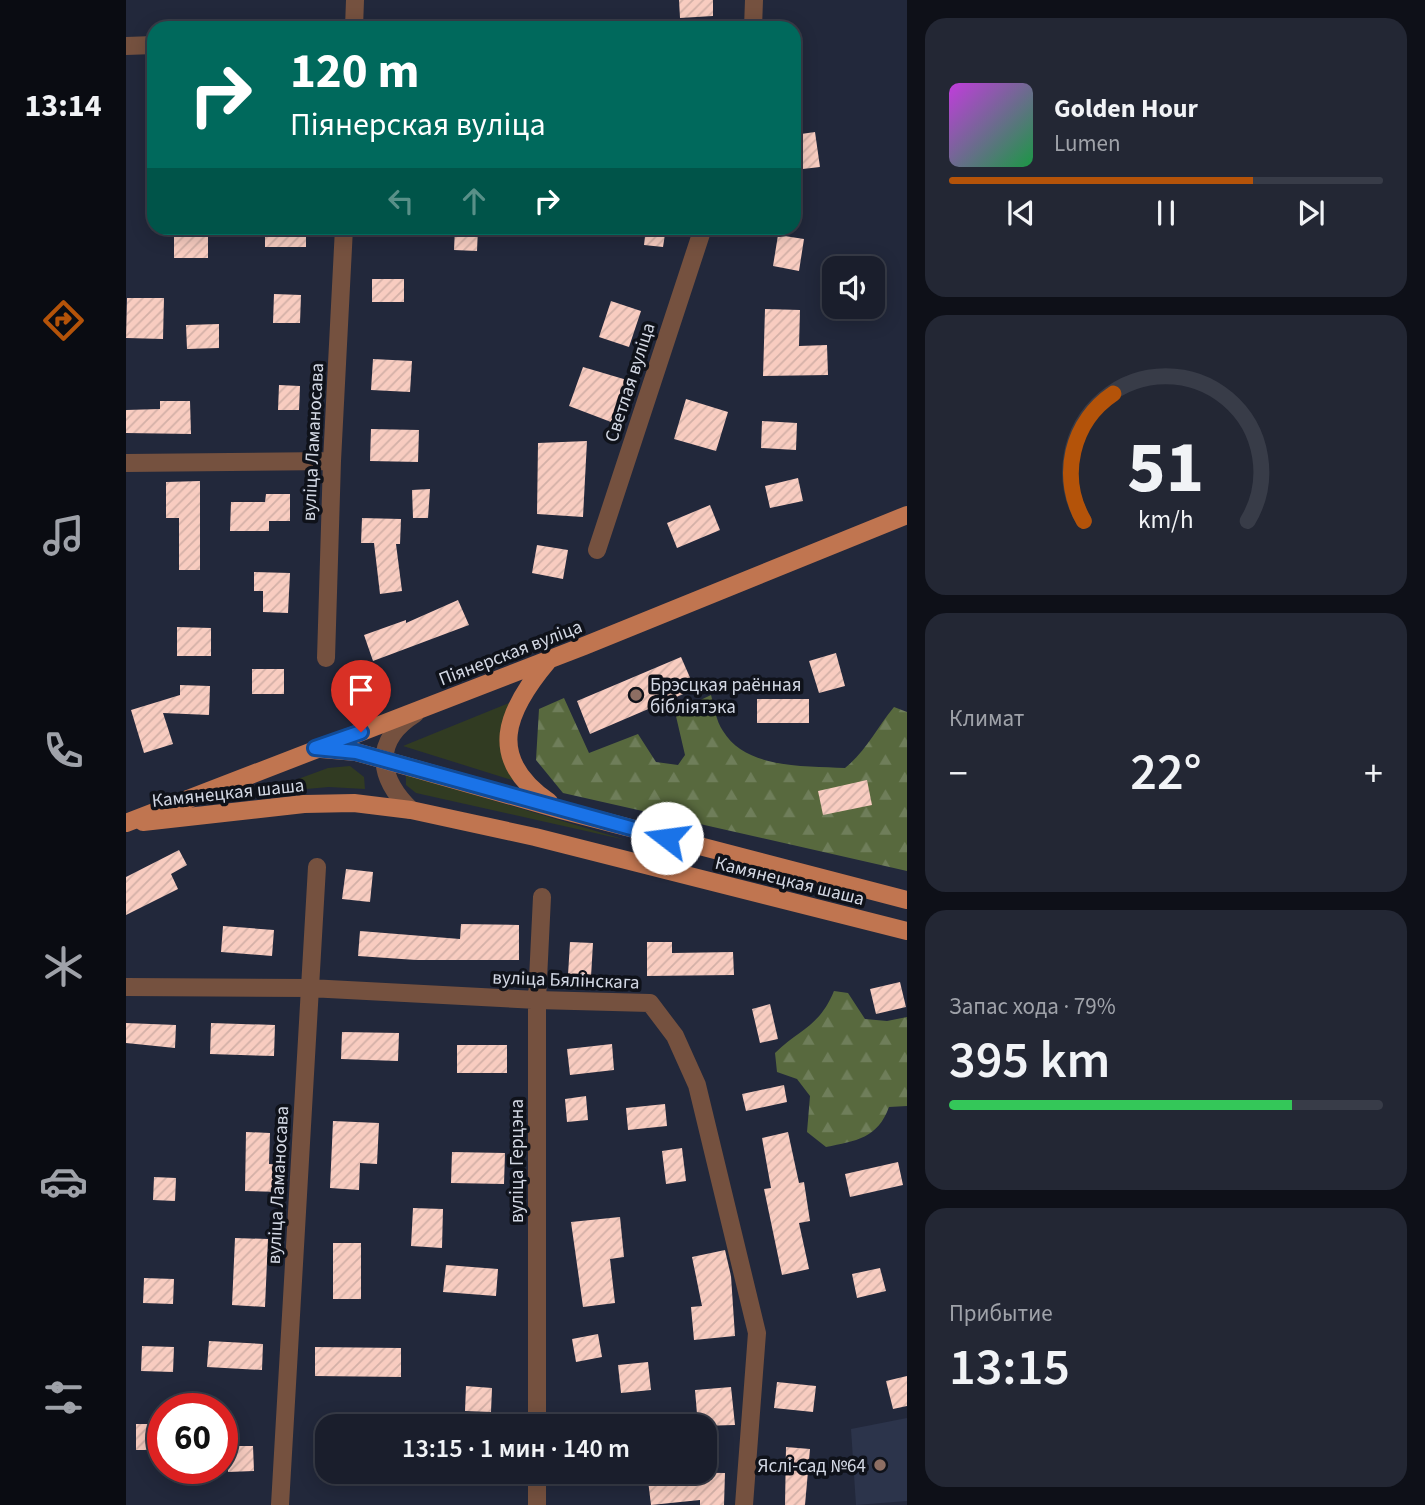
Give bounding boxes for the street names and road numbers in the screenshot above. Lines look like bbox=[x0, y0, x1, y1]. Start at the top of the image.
street label: Светлая вуліца bbox=[598, 319, 662, 446]
street label: вуліца Ламаносава bbox=[296, 362, 331, 522]
street label: Піянерская вуліца bbox=[435, 614, 586, 693]
street label: Камянецкая шаша bbox=[151, 772, 306, 815]
street label: Камянецкая шаша bbox=[712, 850, 867, 913]
street label: вуліца Бялінскага bbox=[492, 964, 640, 997]
street label: вуліца Герцэна bbox=[504, 1099, 531, 1223]
street label: вуліца Ламаносава bbox=[261, 1105, 296, 1265]

